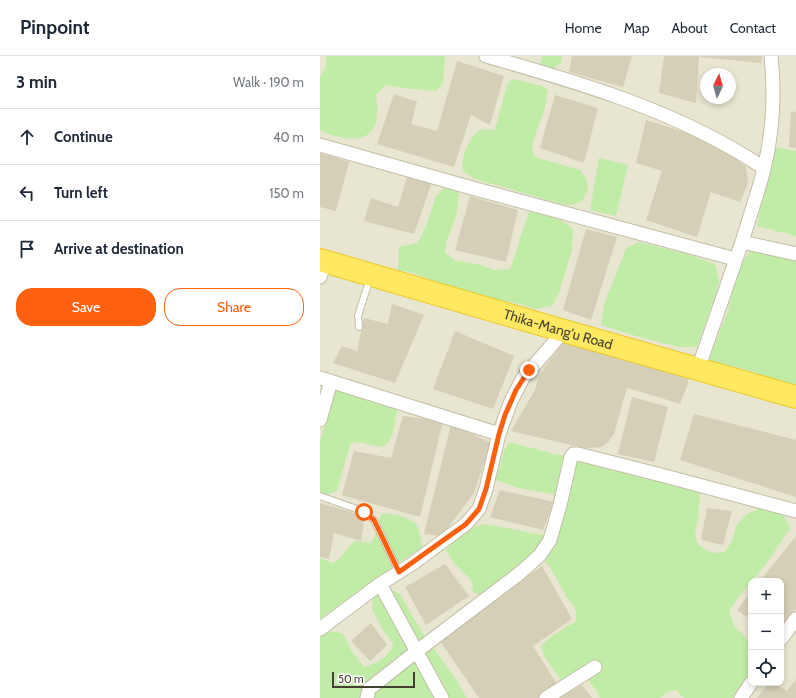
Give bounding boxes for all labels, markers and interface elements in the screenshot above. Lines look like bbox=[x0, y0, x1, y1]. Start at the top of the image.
text: Pinpoint bbox=[20, 16, 89, 39]
text: Home bbox=[565, 19, 602, 37]
text: Map bbox=[624, 19, 649, 37]
text: About bbox=[671, 19, 708, 37]
text: Contact bbox=[730, 19, 776, 37]
north arrow bbox=[700, 68, 736, 104]
text: 3 min bbox=[16, 72, 57, 92]
text: Walk · 190 m bbox=[233, 74, 304, 90]
icon: ahead bbox=[16, 126, 38, 148]
text: Continue bbox=[54, 128, 113, 146]
text: 40 m bbox=[273, 129, 304, 145]
icon: left bbox=[16, 182, 38, 204]
text: Turn left bbox=[54, 184, 108, 202]
text: 150 m bbox=[269, 185, 304, 201]
icon: arrive bbox=[16, 238, 38, 260]
text: Arrive at destination bbox=[54, 240, 184, 258]
button: Save bbox=[16, 288, 156, 326]
button: Share bbox=[164, 288, 304, 326]
street label: Thika-Mang'u Road bbox=[501, 305, 615, 353]
route end bbox=[520, 361, 538, 379]
route start bbox=[355, 503, 373, 521]
map controls bbox=[748, 578, 784, 686]
button: + bbox=[748, 578, 784, 614]
button: − bbox=[748, 614, 784, 650]
button: locate bbox=[748, 650, 784, 686]
scale bar bbox=[332, 670, 415, 689]
text: 50 m bbox=[338, 672, 364, 686]

